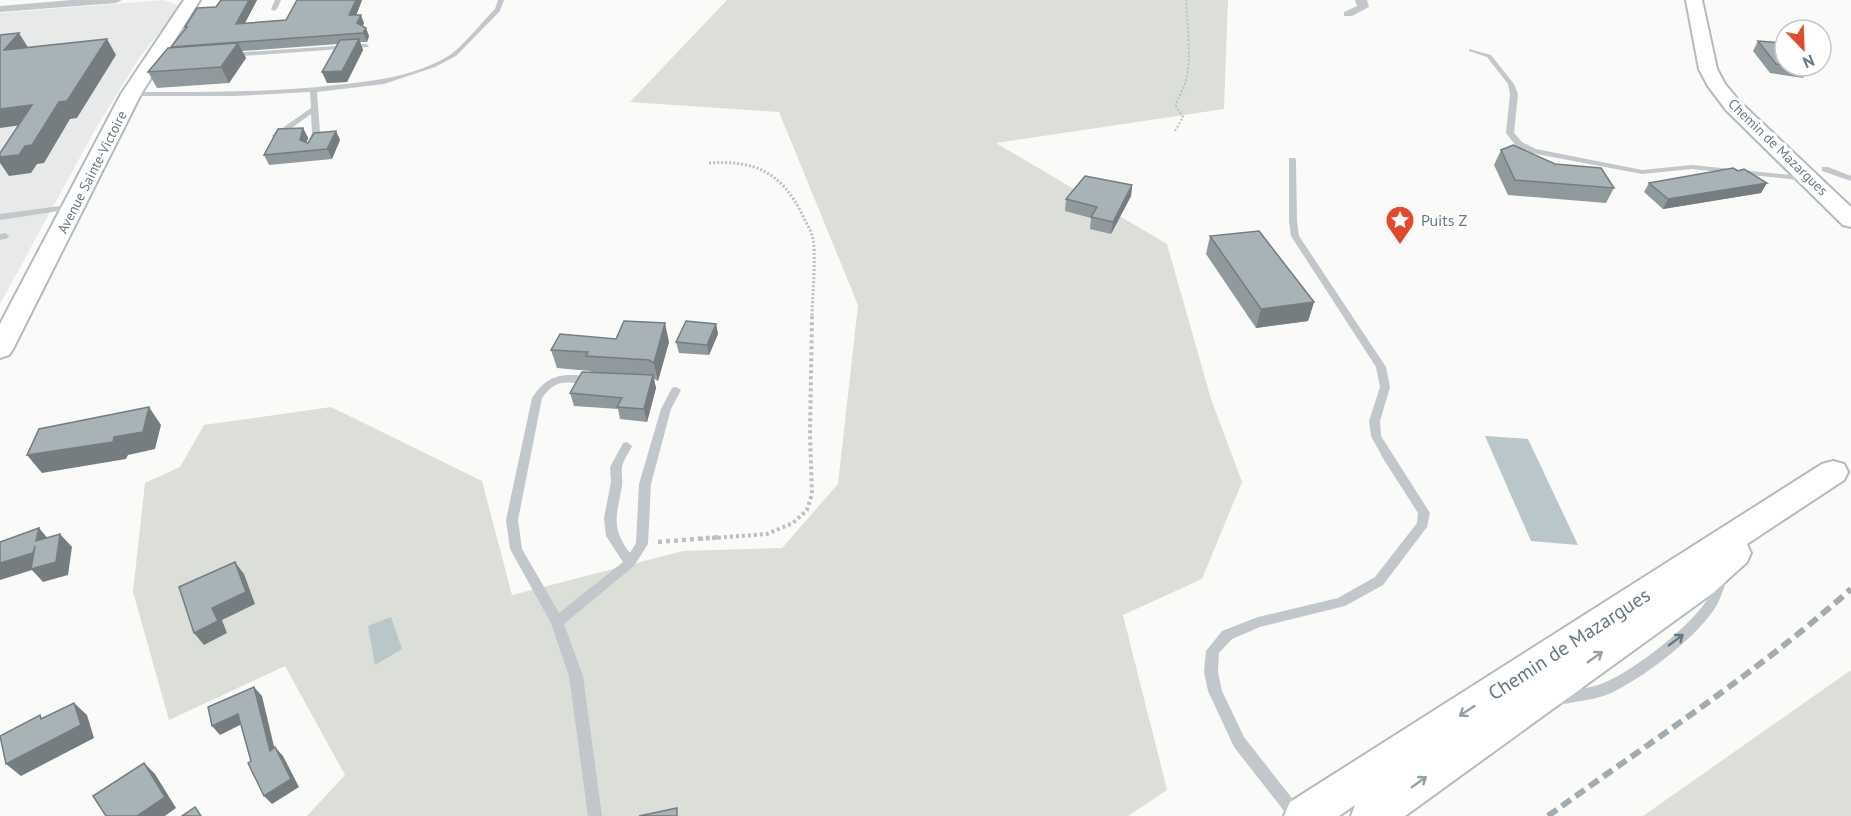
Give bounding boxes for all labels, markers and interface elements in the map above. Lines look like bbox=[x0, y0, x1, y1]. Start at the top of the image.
north arrow bbox=[1773, 18, 1833, 78]
text: N bbox=[1800, 51, 1818, 73]
street label: Chemin de Mazargues bbox=[1724, 95, 1832, 199]
street label: Avenue Sainte-Victoire bbox=[53, 108, 131, 236]
place icon: Puits Z bbox=[1384, 204, 1416, 246]
place label: Puits Z bbox=[1421, 210, 1467, 230]
street label: Chemin de Mazargues bbox=[1483, 582, 1655, 706]
one-way arrow bbox=[1668, 633, 1684, 646]
one-way arrow bbox=[1587, 651, 1603, 663]
one-way arrow bbox=[1459, 704, 1476, 717]
one-way arrow bbox=[1410, 776, 1426, 788]

